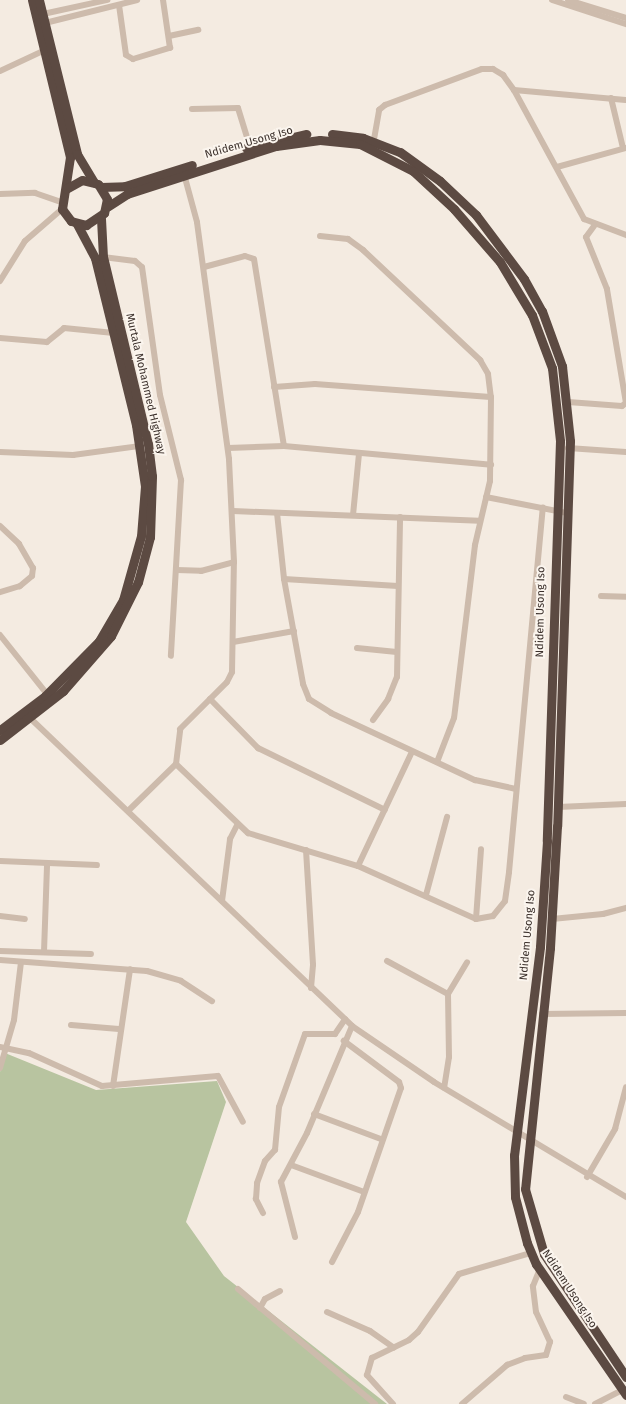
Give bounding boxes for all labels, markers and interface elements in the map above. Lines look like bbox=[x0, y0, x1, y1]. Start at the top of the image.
street label: Ndidem Usong Iso bbox=[204, 124, 294, 162]
street label: Murtala Mohammed Highway bbox=[122, 312, 168, 456]
street label: Ndidem Usong Iso bbox=[534, 567, 548, 657]
street label: Ndidem Usong Iso bbox=[517, 889, 539, 981]
street label: Ndidem Usong Iso bbox=[539, 1247, 599, 1331]

